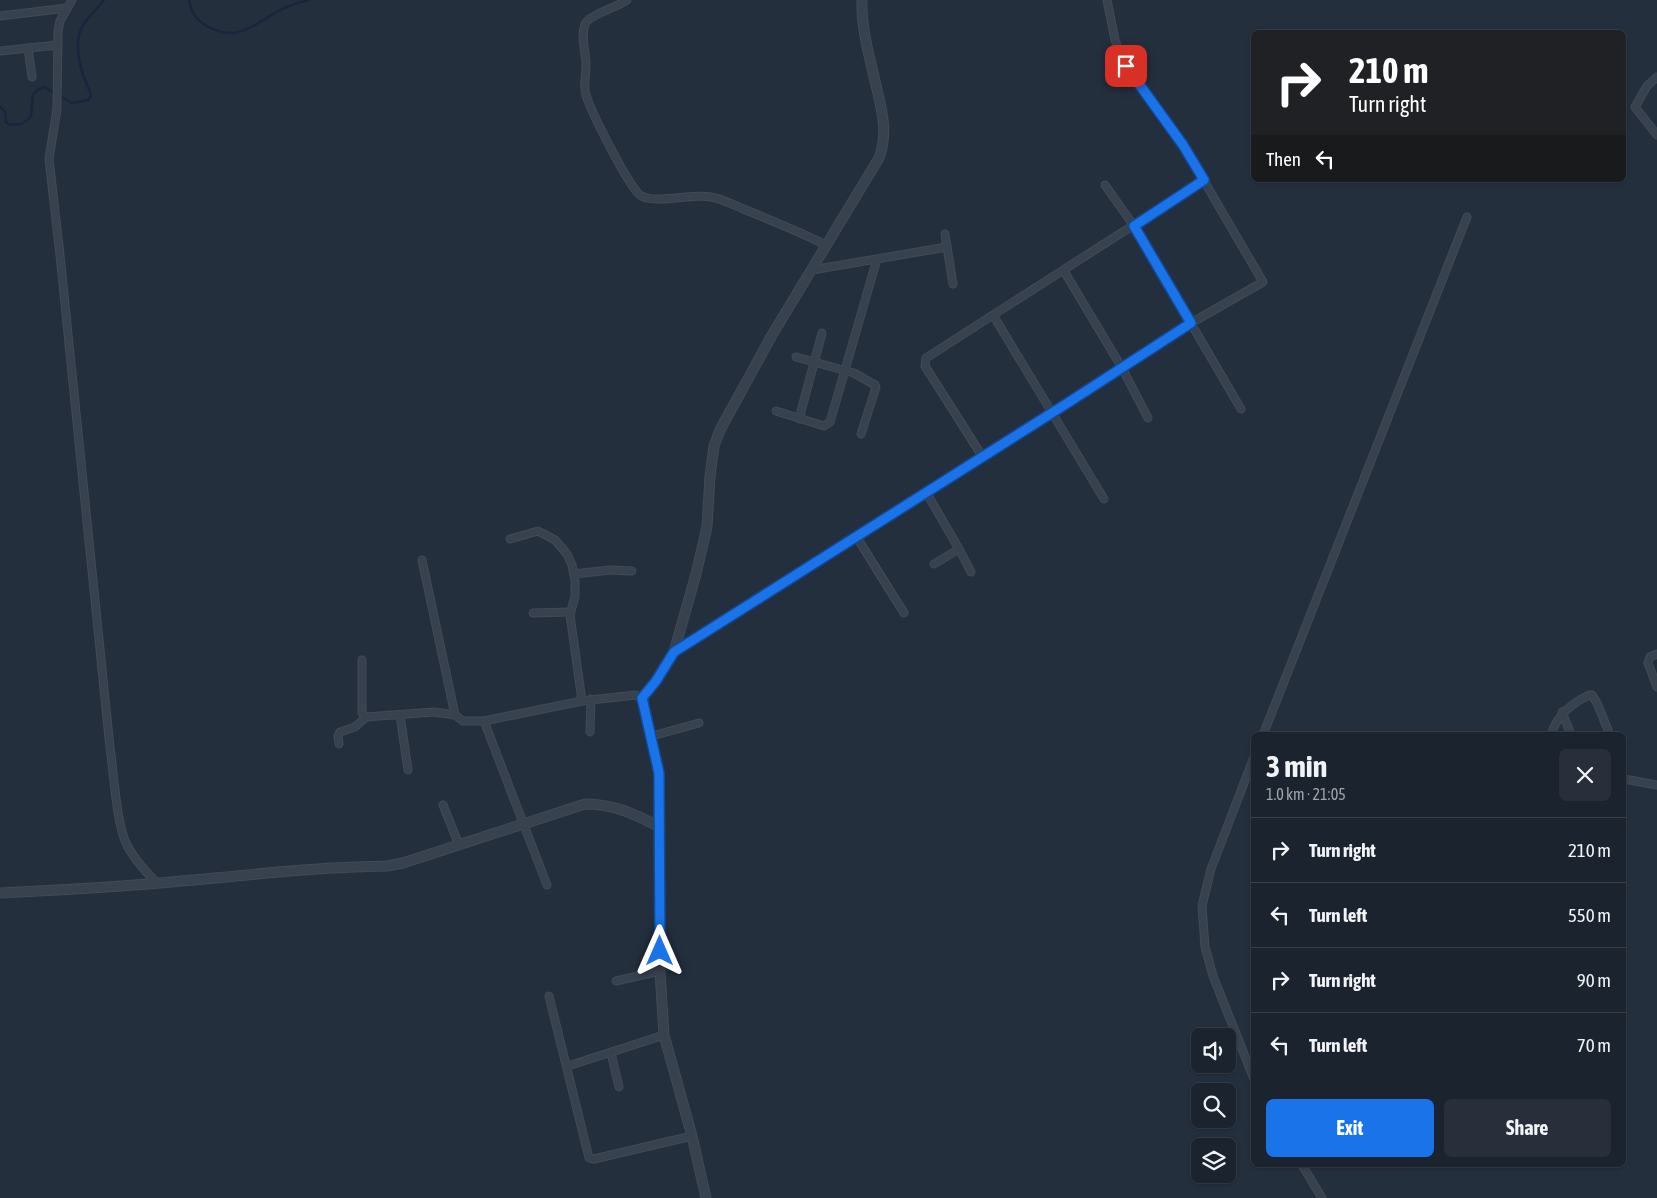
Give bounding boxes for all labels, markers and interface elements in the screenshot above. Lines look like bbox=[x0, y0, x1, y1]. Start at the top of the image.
pin bbox=[1105, 45, 1147, 87]
icon: right bbox=[1266, 50, 1331, 115]
text: 210 m bbox=[1349, 50, 1428, 90]
icon: arrive bbox=[1112, 52, 1140, 80]
text: Turn right bbox=[1349, 91, 1426, 117]
icon: left bbox=[1311, 145, 1339, 173]
text: Then bbox=[1266, 148, 1301, 170]
text: 3 min bbox=[1266, 749, 1327, 783]
button: close bbox=[1559, 749, 1611, 801]
text: 1.0 km · 21:05 bbox=[1266, 785, 1346, 803]
icon: right bbox=[1266, 836, 1294, 864]
text: Turn right bbox=[1309, 839, 1376, 861]
text: 210 m bbox=[1568, 839, 1611, 861]
icon: left bbox=[1266, 901, 1294, 929]
text: Turn left bbox=[1309, 904, 1367, 926]
text: 550 m bbox=[1568, 904, 1611, 926]
position arrow bbox=[633, 924, 685, 976]
icon: right bbox=[1266, 966, 1294, 994]
text: Turn right bbox=[1309, 969, 1376, 991]
text: 90 m bbox=[1577, 969, 1611, 991]
map controls bbox=[1191, 1028, 1236, 1183]
button: sound bbox=[1191, 1028, 1236, 1073]
icon: left bbox=[1266, 1031, 1294, 1059]
text: Turn left bbox=[1309, 1034, 1367, 1056]
text: 70 m bbox=[1577, 1034, 1611, 1056]
button: search bbox=[1191, 1083, 1236, 1128]
button: Exit bbox=[1266, 1099, 1434, 1157]
button: Share bbox=[1444, 1099, 1611, 1157]
button: layers bbox=[1191, 1138, 1236, 1183]

